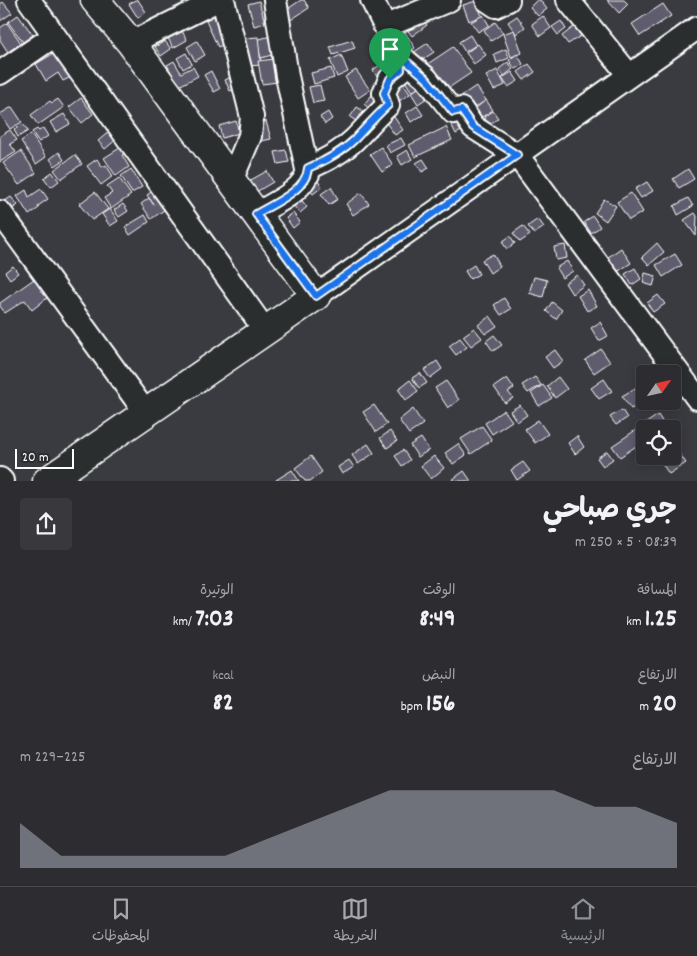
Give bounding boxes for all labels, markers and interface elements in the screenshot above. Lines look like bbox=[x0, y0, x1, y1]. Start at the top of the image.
pin bbox=[369, 28, 411, 79]
icon: arrive bbox=[376, 35, 404, 63]
north arrow bbox=[636, 365, 681, 410]
map controls bbox=[636, 365, 681, 465]
button: locate bbox=[636, 420, 681, 465]
scale bar bbox=[15, 446, 74, 469]
text: 20 m bbox=[22, 448, 49, 468]
text: جري صباحي bbox=[543, 492, 677, 532]
button: share bbox=[20, 498, 72, 550]
text: 08:39 · 5 × 250 m bbox=[575, 531, 677, 554]
text: الوتيرة bbox=[200, 581, 234, 601]
text: الوقت bbox=[423, 581, 455, 601]
text: المسافة bbox=[637, 581, 677, 601]
text: 7:03 bbox=[195, 602, 234, 638]
text: 8:49 bbox=[419, 602, 455, 638]
text: 1.25 bbox=[645, 602, 677, 638]
text: /km bbox=[173, 612, 195, 632]
text: km bbox=[626, 612, 645, 632]
text: kcal bbox=[212, 666, 234, 686]
text: النبض bbox=[422, 666, 455, 686]
text: الارتفاع bbox=[638, 666, 677, 686]
text: 82 bbox=[213, 686, 234, 722]
text: 156 bbox=[426, 687, 455, 723]
text: 20 bbox=[652, 687, 677, 723]
text: bpm bbox=[401, 697, 426, 717]
text: m bbox=[640, 697, 652, 717]
text: 225–229 m bbox=[20, 746, 85, 769]
text: الارتفاع bbox=[632, 749, 677, 772]
tab: المحفوظات bbox=[92, 895, 150, 948]
tab: الخريطة bbox=[334, 895, 377, 948]
tab: الرئيسية bbox=[561, 895, 605, 948]

